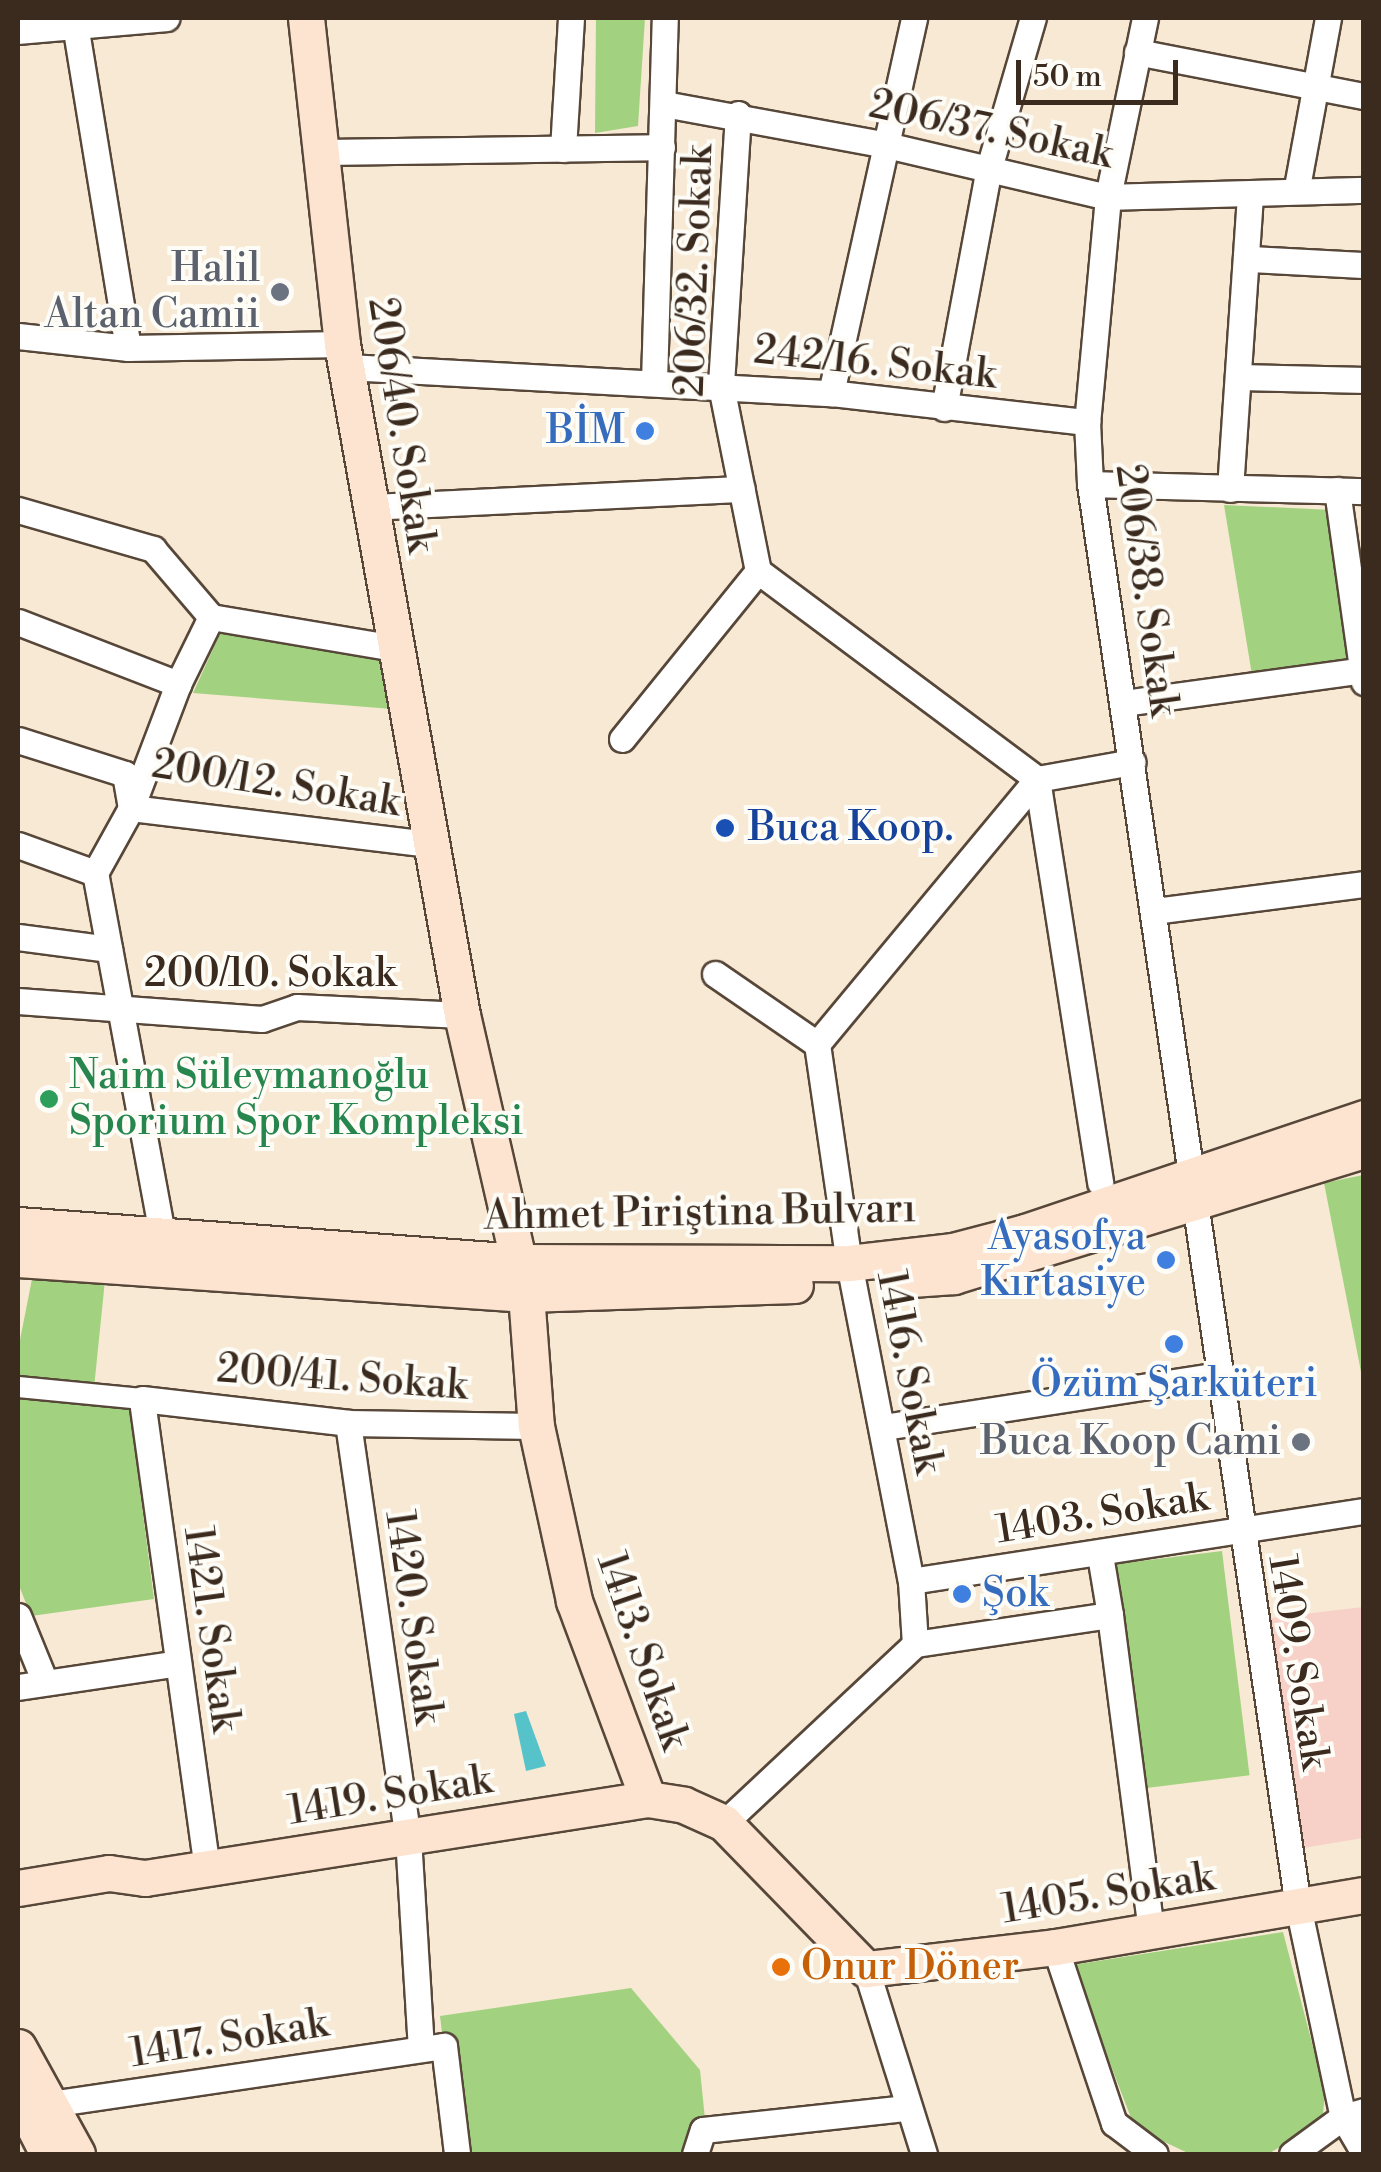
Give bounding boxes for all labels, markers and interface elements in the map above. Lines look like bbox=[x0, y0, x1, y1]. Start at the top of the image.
scale bar bbox=[1021, 40, 1184, 102]
text: 50 m bbox=[1033, 58, 1102, 96]
street label: 206/37. Sokak bbox=[865, 81, 1117, 179]
street label: 206/32. Sokak bbox=[667, 144, 723, 398]
place label: Halil Altan Camii bbox=[44, 245, 260, 339]
marker: Halil Altan Camii bbox=[269, 281, 291, 303]
street label: 206/40. Sokak bbox=[357, 294, 445, 556]
street label: 242/16. Sokak bbox=[751, 326, 999, 400]
place label: BİM bbox=[546, 407, 625, 455]
marker: BİM bbox=[634, 420, 656, 442]
street label: 206/38. Sokak bbox=[1105, 461, 1187, 719]
street label: 200/12. Sokak bbox=[149, 741, 403, 827]
place label: Buca Koop. bbox=[748, 804, 954, 852]
marker: Buca Koop. bbox=[712, 815, 738, 841]
street label: 200/10. Sokak bbox=[144, 950, 396, 998]
place label: Naim Süleymanoğlu Sporium Spor Kompleksi bbox=[69, 1052, 524, 1146]
marker: Naim Süleymanoğlu Sporium Spor Kompleksi bbox=[38, 1088, 60, 1110]
street label: Ahmet Piriştina Bulvarı bbox=[484, 1185, 916, 1241]
place label: Ayasofya Kırtasiye bbox=[980, 1213, 1146, 1307]
marker: Ayasofya Kırtasiye bbox=[1155, 1249, 1177, 1271]
street label: 1416. Sokak bbox=[866, 1267, 952, 1477]
marker: Özüm Şarküteri bbox=[1163, 1333, 1185, 1355]
street label: 200/41. Sokak bbox=[215, 1345, 469, 1411]
place label: Özüm Şarküteri bbox=[1031, 1360, 1317, 1408]
place label: Buca Koop Cami bbox=[980, 1418, 1281, 1466]
marker: Buca Koop Cami bbox=[1290, 1431, 1312, 1453]
street label: 1403. Sokak bbox=[993, 1474, 1211, 1554]
street label: 1420. Sokak bbox=[374, 1507, 452, 1727]
street label: 1421. Sokak bbox=[173, 1523, 249, 1735]
street label: 1413. Sokak bbox=[586, 1546, 698, 1756]
street label: 1409. Sokak bbox=[1257, 1551, 1339, 1773]
place label: Şok bbox=[982, 1570, 1048, 1618]
marker: Şok bbox=[951, 1583, 973, 1605]
street label: 1419. Sokak bbox=[285, 1756, 495, 1836]
street label: 1405. Sokak bbox=[999, 1854, 1217, 1934]
place label: Onur Döner bbox=[801, 1943, 1019, 1991]
marker: Onur Döner bbox=[770, 1956, 792, 1978]
street label: 1417. Sokak bbox=[127, 2000, 331, 2078]

